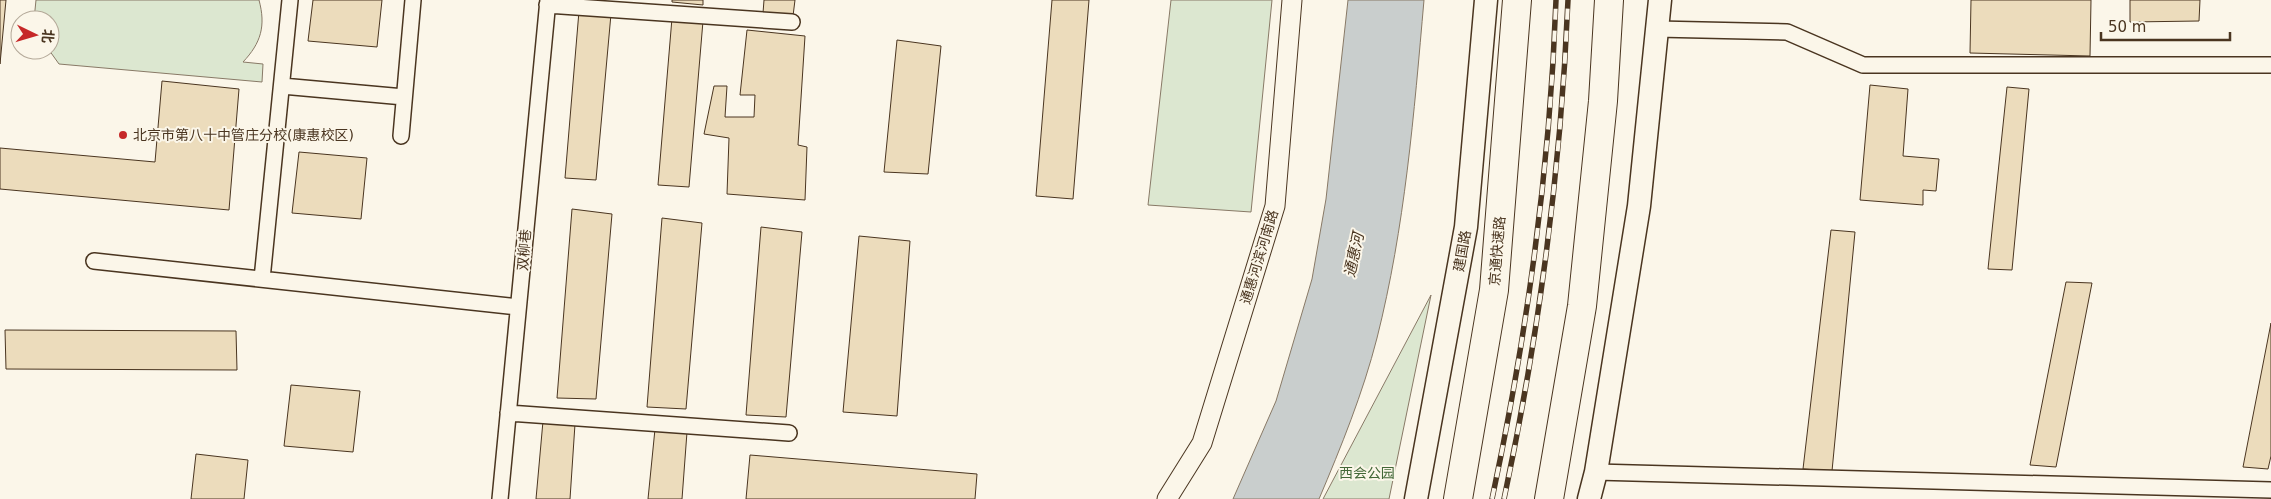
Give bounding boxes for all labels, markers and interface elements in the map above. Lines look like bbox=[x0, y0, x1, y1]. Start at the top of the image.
north arrow bbox=[10, 10, 60, 60]
scale bar bbox=[2101, 10, 2230, 42]
text: 50 m bbox=[2108, 18, 2146, 36]
text: 北 bbox=[39, 28, 57, 44]
place label: 北京市第八十中管庄分校(康惠校区) bbox=[133, 127, 354, 143]
marker: 北京市第八十中管庄分校(康惠校区) bbox=[117, 129, 129, 141]
street label: 通惠河滨河南路 bbox=[1237, 208, 1281, 306]
street label: 京通快速路 bbox=[1486, 215, 1508, 287]
street label: 双柳巷 bbox=[514, 228, 534, 272]
water label: 通惠河 bbox=[1341, 228, 1368, 279]
street label: 建国路 bbox=[1450, 229, 1474, 273]
park label: 西会公园 bbox=[1339, 465, 1395, 481]

